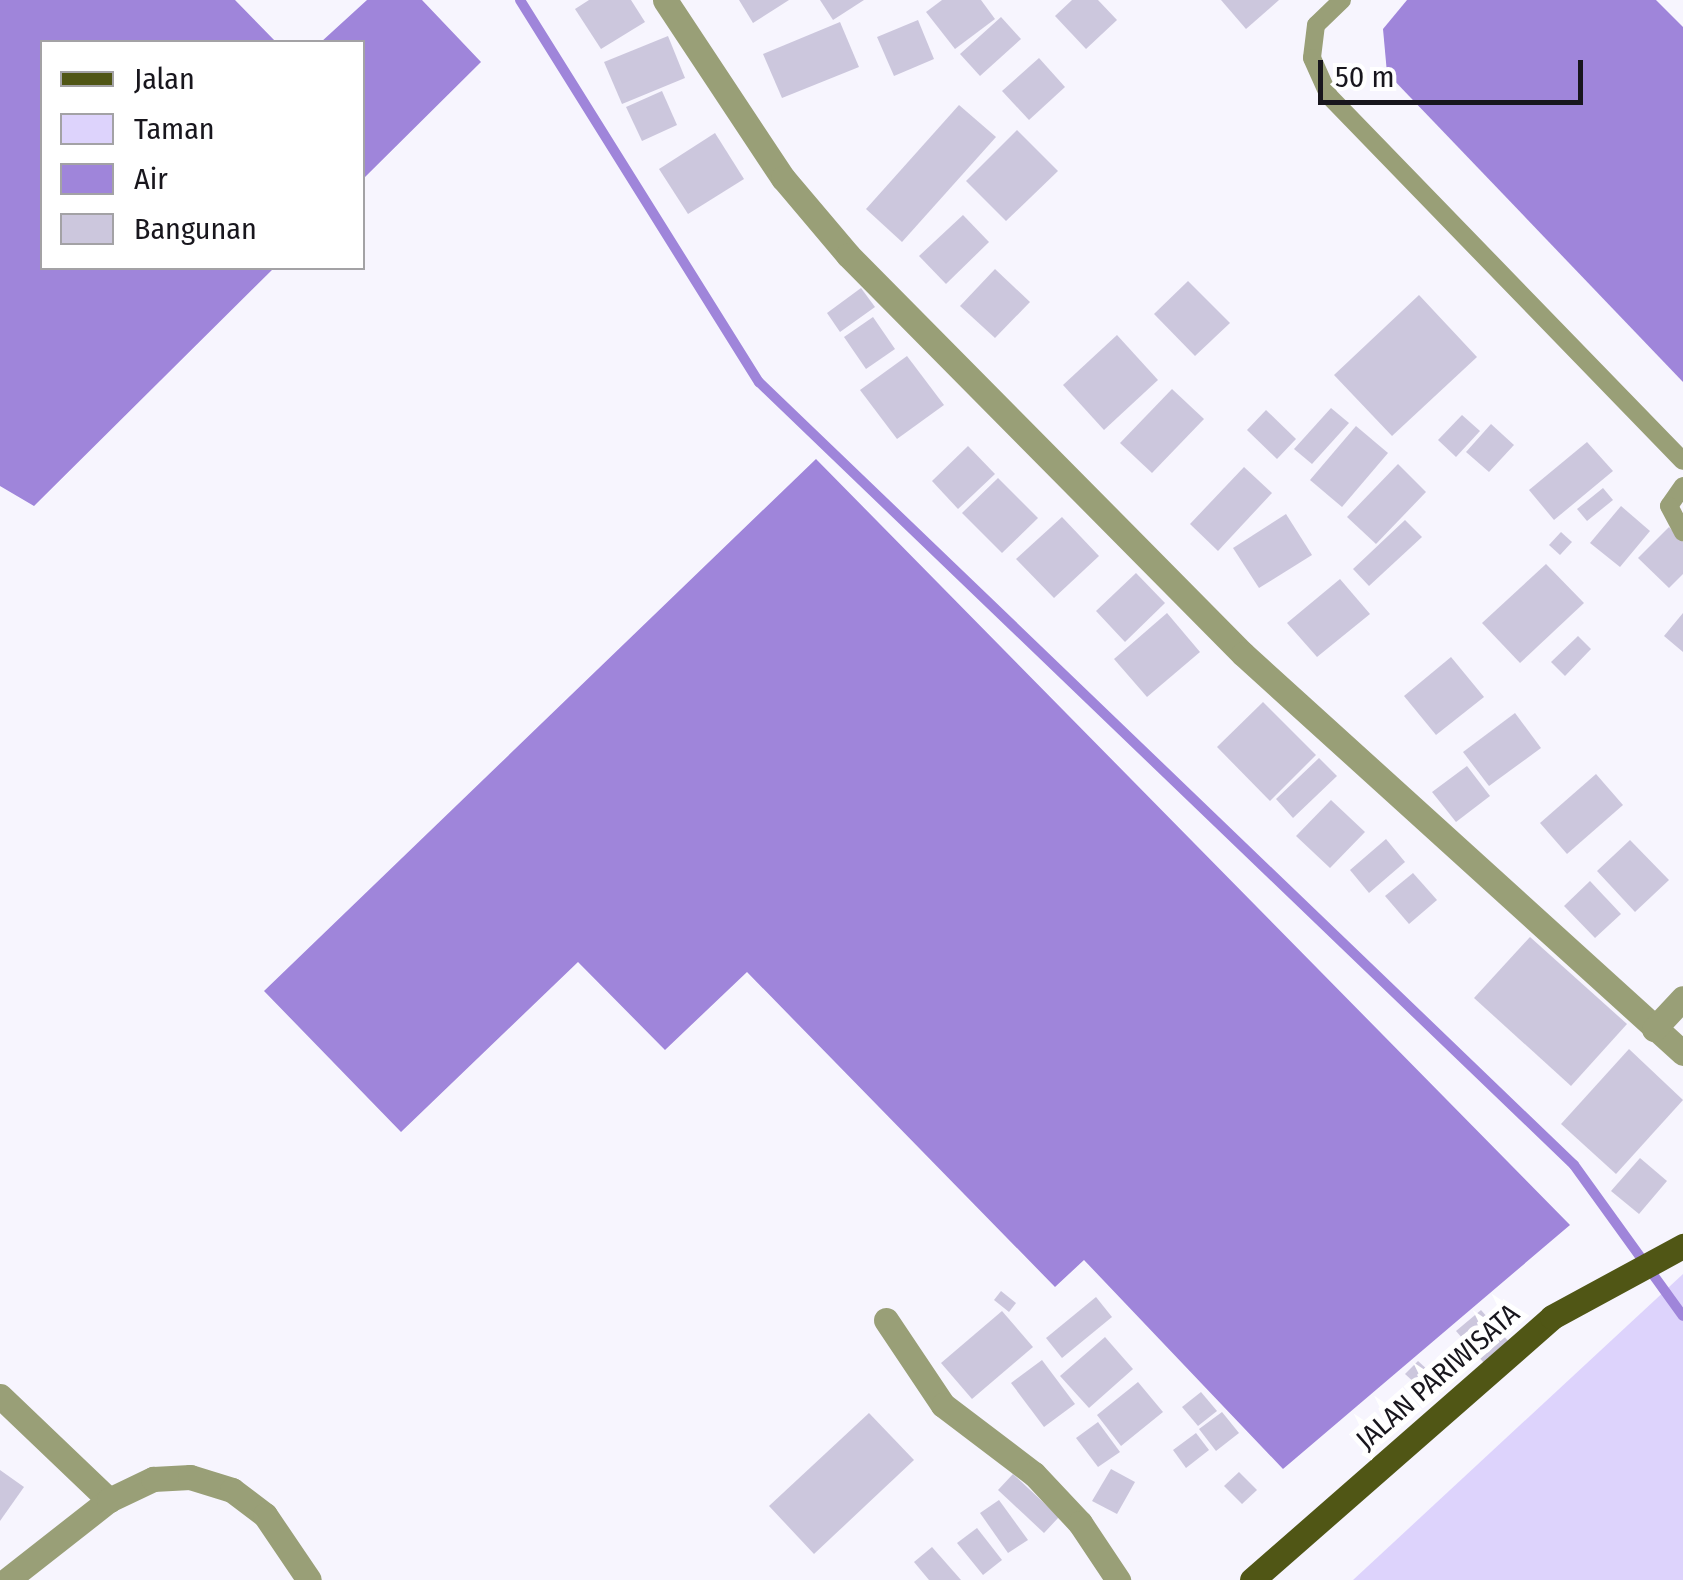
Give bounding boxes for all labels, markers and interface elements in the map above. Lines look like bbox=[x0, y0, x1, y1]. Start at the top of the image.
legend bbox=[40, 40, 365, 270]
scale bar bbox=[1323, 40, 1588, 102]
text: 50 m bbox=[1335, 59, 1395, 95]
text: Jalan bbox=[134, 61, 195, 97]
text: Taman bbox=[134, 111, 215, 147]
text: Air bbox=[134, 161, 168, 197]
text: Bangunan bbox=[134, 211, 257, 247]
street label: JALAN PARIWISATA bbox=[1350, 1297, 1526, 1457]

